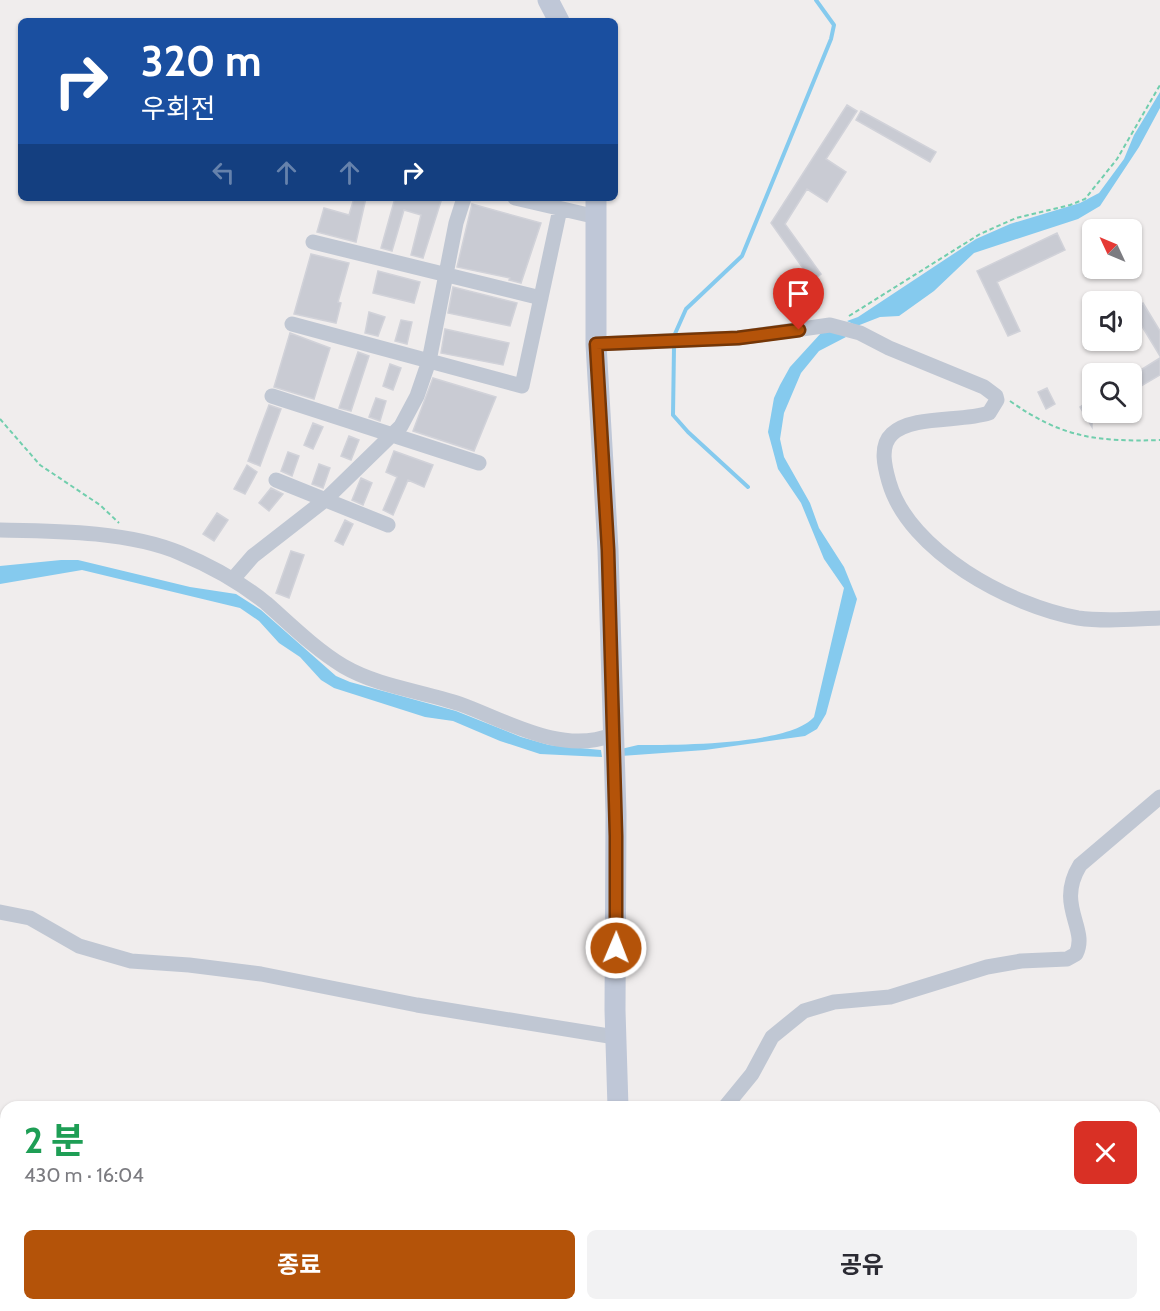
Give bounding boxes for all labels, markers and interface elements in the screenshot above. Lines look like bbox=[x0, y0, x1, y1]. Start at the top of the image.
text: 320 m bbox=[141, 35, 261, 87]
icon: right bbox=[42, 42, 120, 120]
text: 우회전 bbox=[141, 92, 216, 125]
icon: left bbox=[207, 156, 240, 189]
icon: ahead bbox=[270, 156, 303, 189]
icon: ahead bbox=[333, 156, 366, 189]
icon: right bbox=[396, 156, 429, 189]
north arrow bbox=[1082, 219, 1142, 279]
map controls bbox=[1082, 219, 1142, 423]
pin bbox=[773, 268, 824, 330]
icon: arrive bbox=[782, 277, 815, 310]
button: sound bbox=[1082, 291, 1142, 351]
button: search bbox=[1082, 363, 1142, 423]
position arrow bbox=[584, 916, 648, 980]
text: 2 분 bbox=[24, 1118, 84, 1162]
button: close bbox=[1074, 1121, 1137, 1184]
text: 430 m · 16:04 bbox=[24, 1163, 144, 1187]
button: 종료 bbox=[24, 1230, 575, 1299]
button: 공유 bbox=[587, 1230, 1137, 1299]

